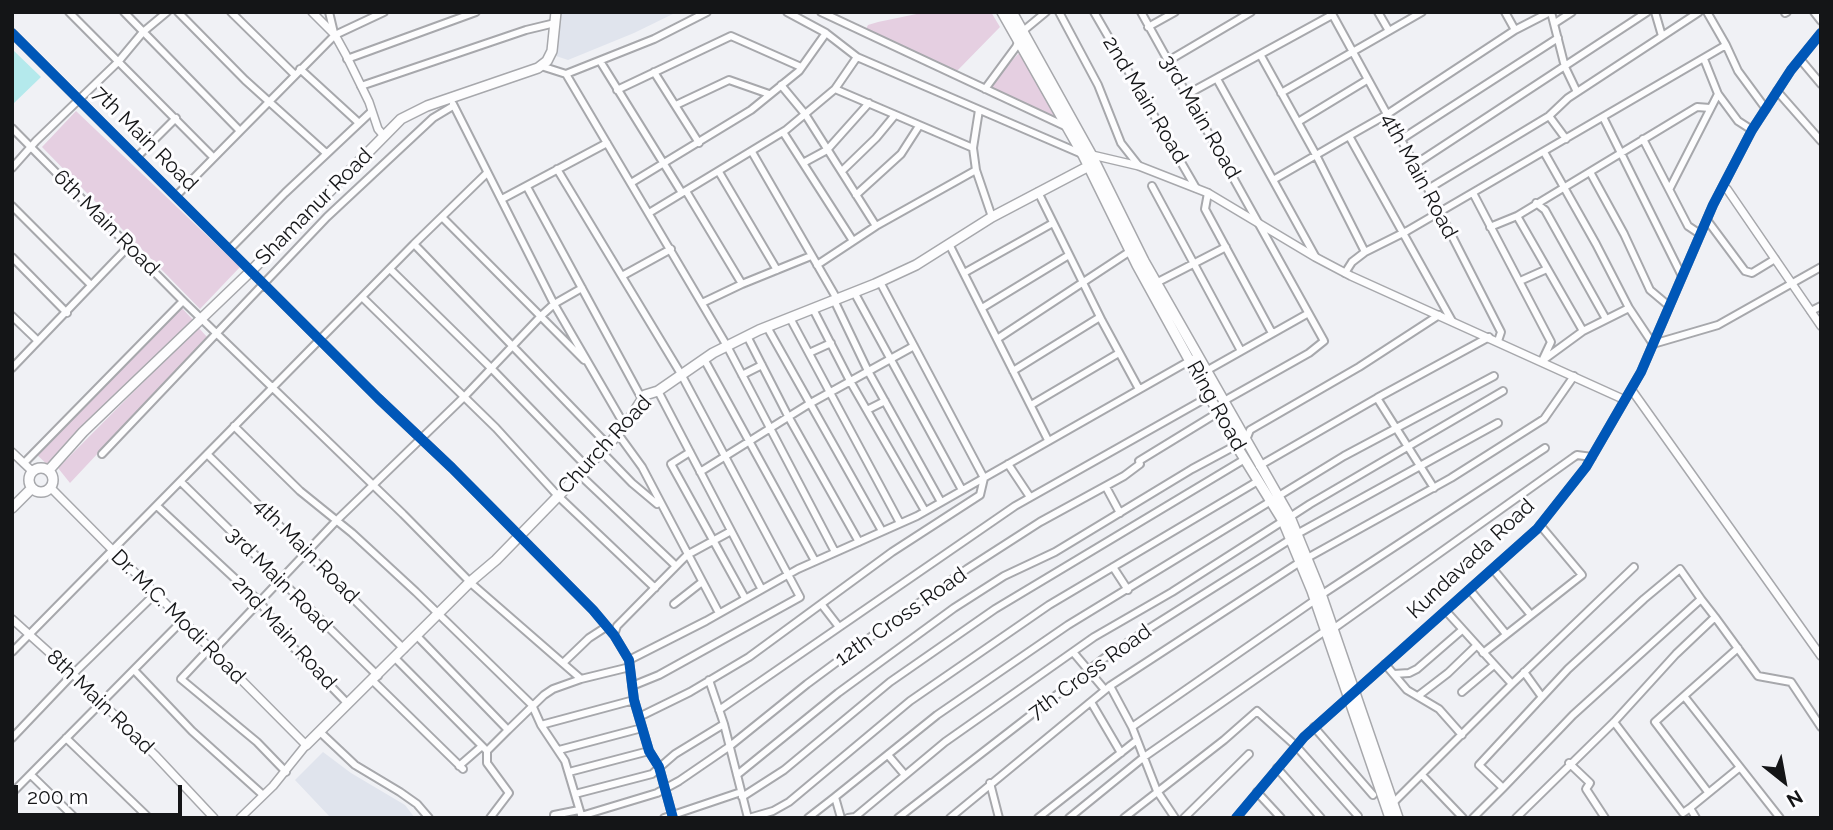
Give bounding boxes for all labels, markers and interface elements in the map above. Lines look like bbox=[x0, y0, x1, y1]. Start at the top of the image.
street label: 2nd Main Road bbox=[1097, 32, 1193, 168]
street label: 3rd Main Road bbox=[1154, 51, 1246, 183]
street label: 7th Main Road bbox=[87, 81, 203, 197]
street label: 4th Main Road bbox=[1375, 109, 1463, 243]
street label: Shamanur Road bbox=[250, 143, 378, 271]
street label: 6th Main Road bbox=[48, 165, 164, 281]
street label: Ring Road bbox=[1181, 357, 1251, 455]
street label: Church Road bbox=[553, 390, 657, 500]
street label: 4th Main Road bbox=[248, 493, 364, 609]
street label: Kundavada Road bbox=[1402, 494, 1540, 624]
street label: 3rd Main Road bbox=[221, 522, 337, 638]
street label: Dr. M.C. Modi Road bbox=[106, 545, 250, 689]
street label: 12th Cross Road bbox=[830, 562, 972, 672]
street label: 2nd Main Road bbox=[226, 571, 342, 695]
street label: 7th Cross Road bbox=[1024, 619, 1156, 725]
street label: 8th Main Road bbox=[41, 645, 159, 759]
north arrow bbox=[1749, 746, 1819, 816]
scale bar bbox=[18, 770, 186, 814]
text: 200 m bbox=[27, 784, 88, 809]
text: N bbox=[1783, 786, 1807, 812]

